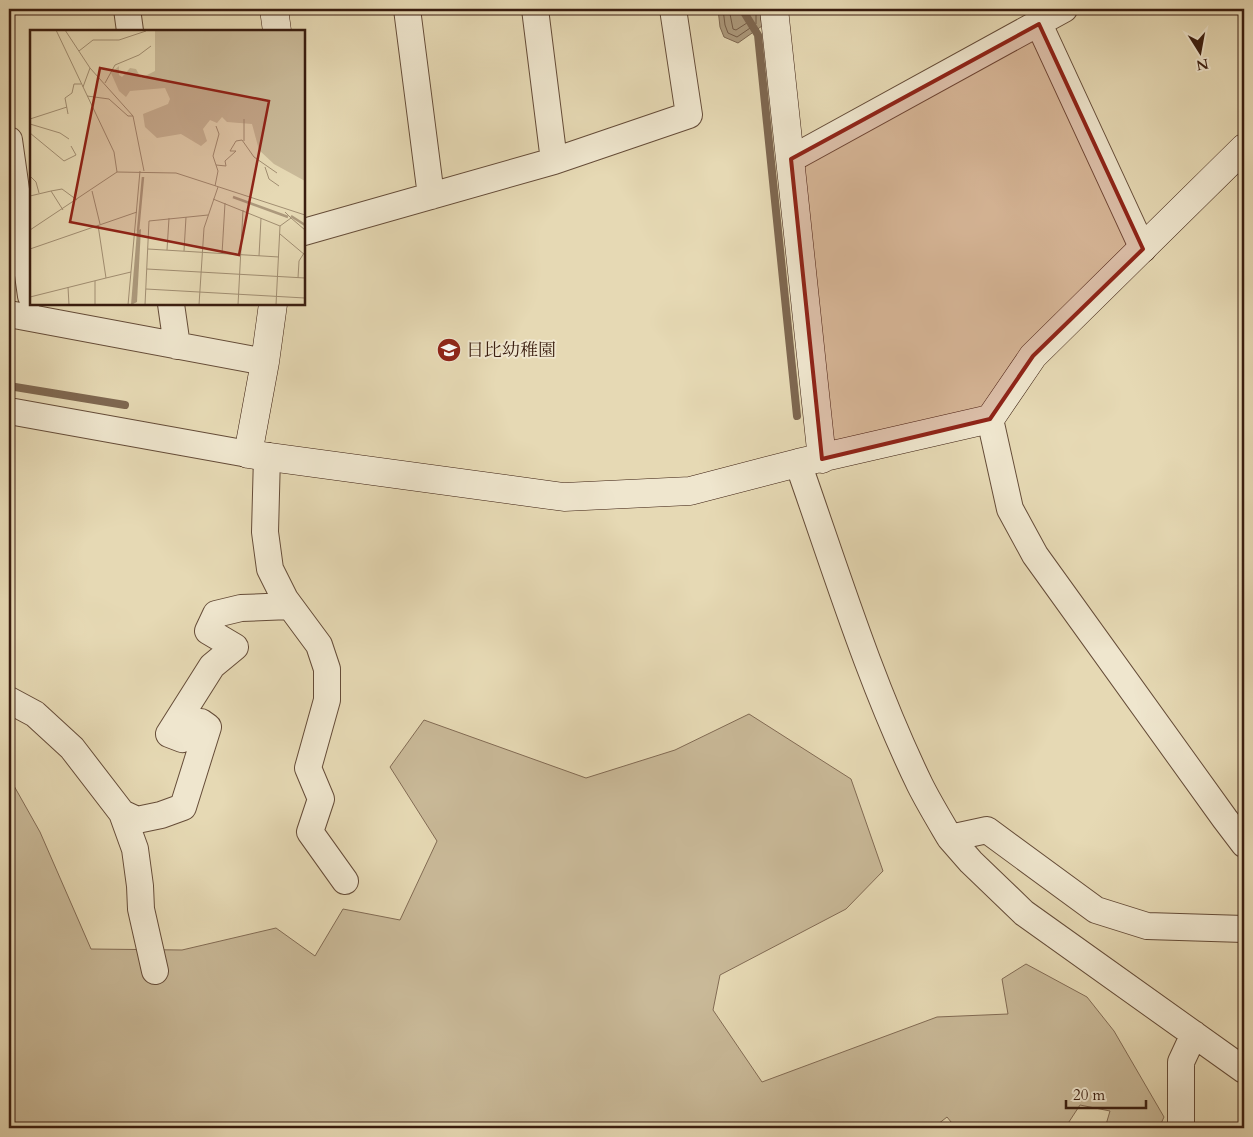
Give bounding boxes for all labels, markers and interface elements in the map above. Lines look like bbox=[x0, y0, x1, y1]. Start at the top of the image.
north arrow bbox=[1176, 28, 1226, 78]
inset map bbox=[30, 30, 305, 305]
text: N bbox=[1195, 54, 1210, 75]
school or university icon: 日比幼稚園 bbox=[436, 337, 462, 363]
place label: 日比幼稚園 bbox=[466, 338, 556, 363]
scale bar bbox=[1066, 1077, 1146, 1109]
text: 20 m bbox=[1073, 1085, 1105, 1105]

